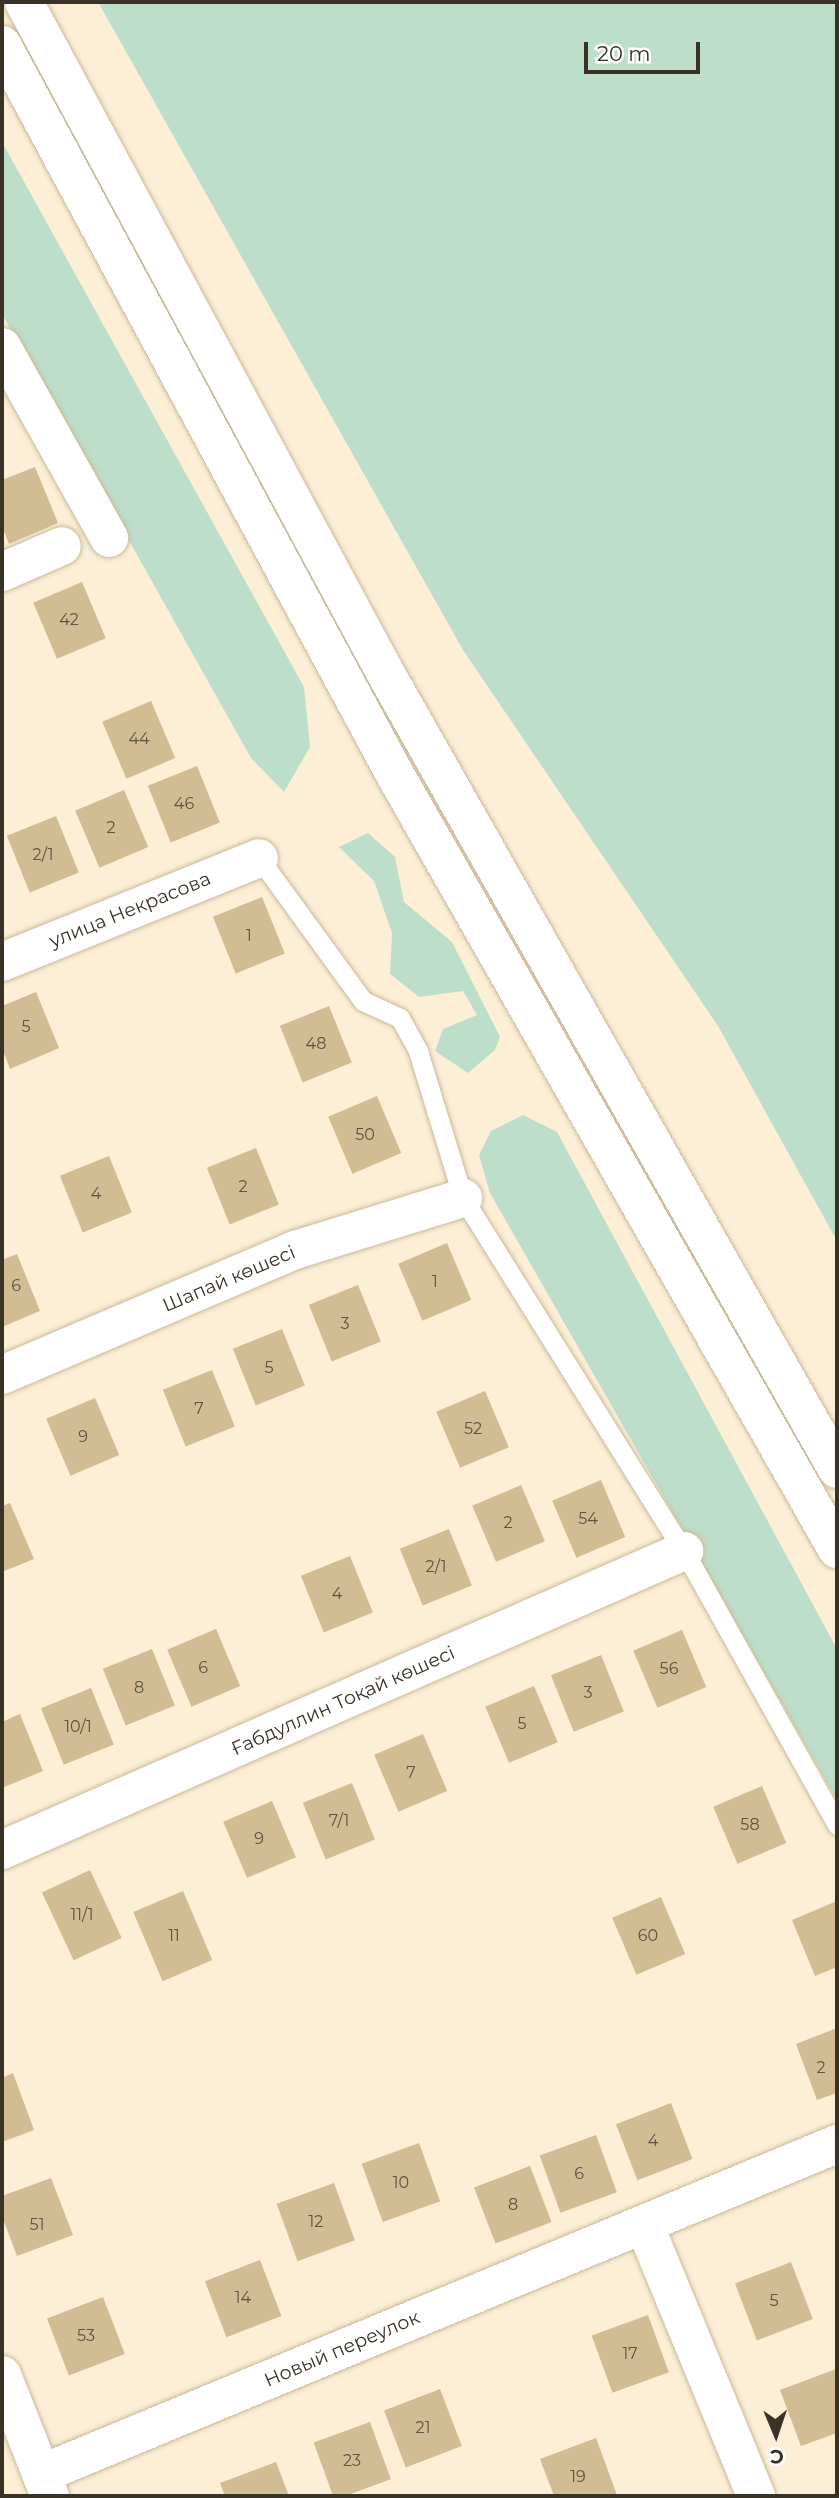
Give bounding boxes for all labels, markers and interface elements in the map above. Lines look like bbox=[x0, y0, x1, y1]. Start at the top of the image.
scale bar bbox=[587, 28, 702, 72]
text: 20 m bbox=[597, 41, 651, 66]
house number: 42 bbox=[59, 610, 79, 630]
house number: 44 bbox=[128, 729, 150, 749]
house number: 46 bbox=[174, 794, 194, 814]
house number: 2 bbox=[106, 818, 116, 838]
house number: 2/1 bbox=[33, 845, 53, 865]
street label: улица Некрасова bbox=[46, 867, 214, 953]
house number: 1 bbox=[246, 926, 252, 946]
house number: 5 bbox=[21, 1017, 31, 1037]
house number: 48 bbox=[306, 1034, 326, 1054]
house number: 50 bbox=[355, 1125, 375, 1145]
house number: 2 bbox=[238, 1177, 248, 1197]
house number: 4 bbox=[91, 1184, 101, 1204]
street label: Шапай көшесі bbox=[159, 1241, 299, 1317]
house number: 1 bbox=[432, 1272, 438, 1292]
house number: 6 bbox=[11, 1276, 21, 1296]
house number: 3 bbox=[340, 1314, 350, 1334]
house number: 5 bbox=[264, 1358, 274, 1378]
house number: 7 bbox=[194, 1399, 204, 1419]
house number: 52 bbox=[464, 1419, 482, 1439]
house number: 9 bbox=[78, 1427, 88, 1447]
house number: 54 bbox=[578, 1509, 598, 1529]
house number: 2 bbox=[503, 1513, 513, 1533]
house number: 2/1 bbox=[426, 1557, 446, 1577]
house number: 4 bbox=[332, 1584, 342, 1604]
street label: Ғабдуллин Тоқай көшесі bbox=[228, 1641, 458, 1761]
house number: 6 bbox=[198, 1658, 208, 1678]
house number: 56 bbox=[660, 1659, 678, 1679]
house number: 8 bbox=[134, 1678, 144, 1698]
house number: 3 bbox=[583, 1683, 593, 1703]
house number: 5 bbox=[517, 1714, 527, 1734]
house number: 10/1 bbox=[64, 1717, 92, 1737]
house number: 7 bbox=[406, 1763, 416, 1783]
house number: 7/1 bbox=[329, 1811, 349, 1831]
house number: 58 bbox=[740, 1815, 760, 1835]
house number: 9 bbox=[254, 1829, 264, 1849]
house number: 11/1 bbox=[70, 1905, 94, 1925]
house number: 11 bbox=[168, 1926, 180, 1946]
house number: 60 bbox=[638, 1926, 658, 1946]
house number: 2 bbox=[816, 2058, 826, 2078]
house number: 4 bbox=[648, 2131, 658, 2151]
house number: 6 bbox=[574, 2164, 584, 2184]
house number: 10 bbox=[393, 2173, 409, 2193]
house number: 8 bbox=[508, 2195, 518, 2215]
house number: 12 bbox=[309, 2212, 323, 2232]
house number: 51 bbox=[30, 2215, 44, 2235]
house number: 14 bbox=[235, 2288, 251, 2308]
house number: 5 bbox=[769, 2291, 779, 2311]
street label: Новый переулок bbox=[261, 2306, 423, 2392]
house number: 53 bbox=[77, 2326, 95, 2346]
house number: 17 bbox=[622, 2344, 638, 2364]
north arrow bbox=[741, 2400, 811, 2470]
house number: 21 bbox=[416, 2418, 430, 2438]
text: С bbox=[769, 2445, 784, 2468]
house number: 23 bbox=[343, 2451, 361, 2471]
house number: 19 bbox=[570, 2467, 586, 2487]

